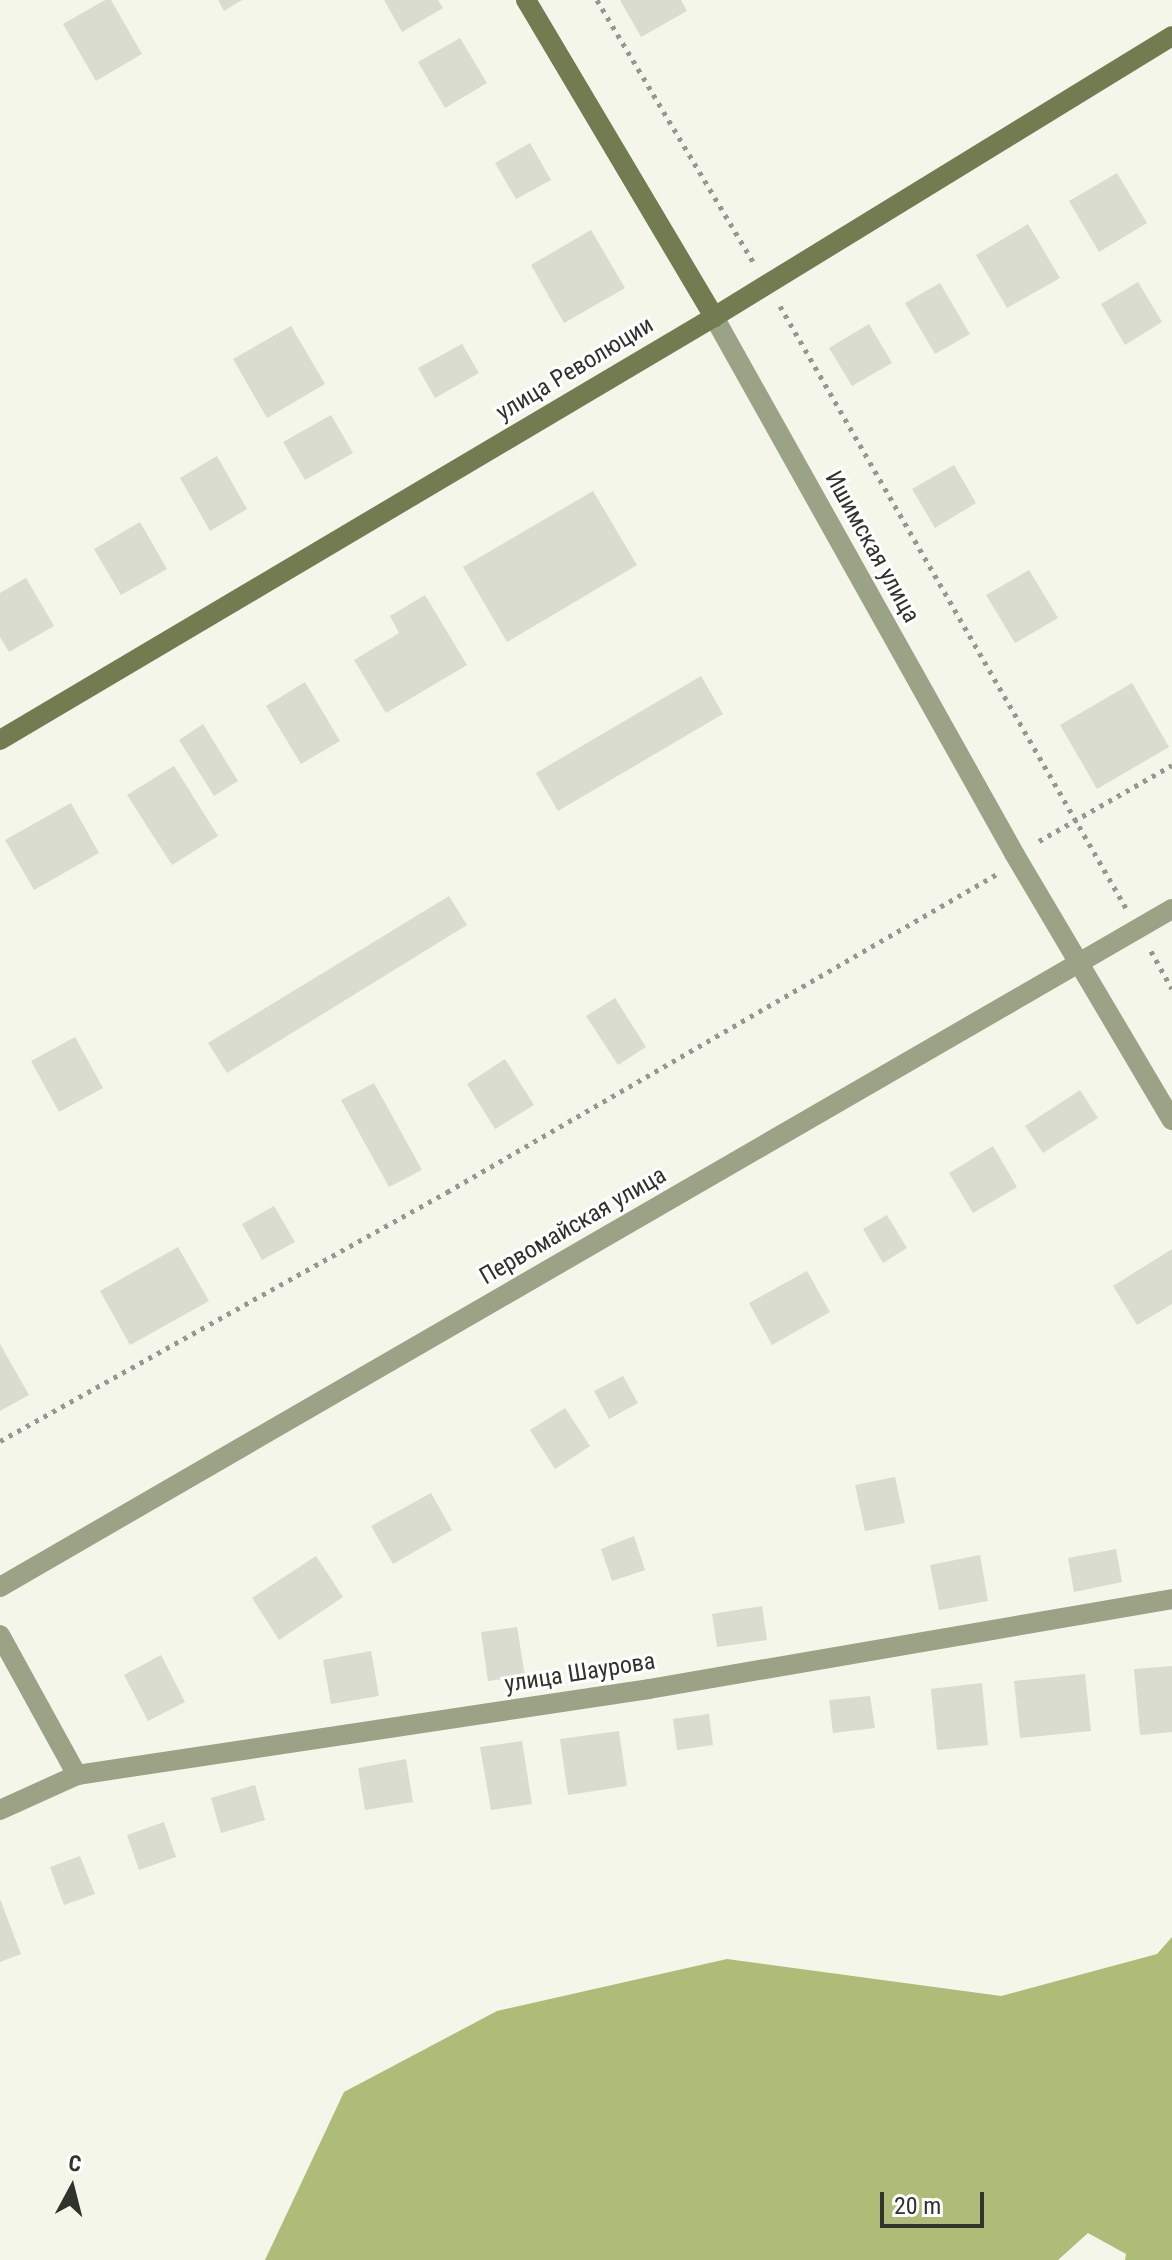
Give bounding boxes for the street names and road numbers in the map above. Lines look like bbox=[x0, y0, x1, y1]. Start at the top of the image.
street label: улица Революции bbox=[491, 311, 659, 427]
street label: Ишимская улица bbox=[818, 466, 926, 628]
street label: Первомайская улица bbox=[475, 1161, 671, 1291]
street label: улица Шаурова bbox=[503, 1647, 657, 1699]

